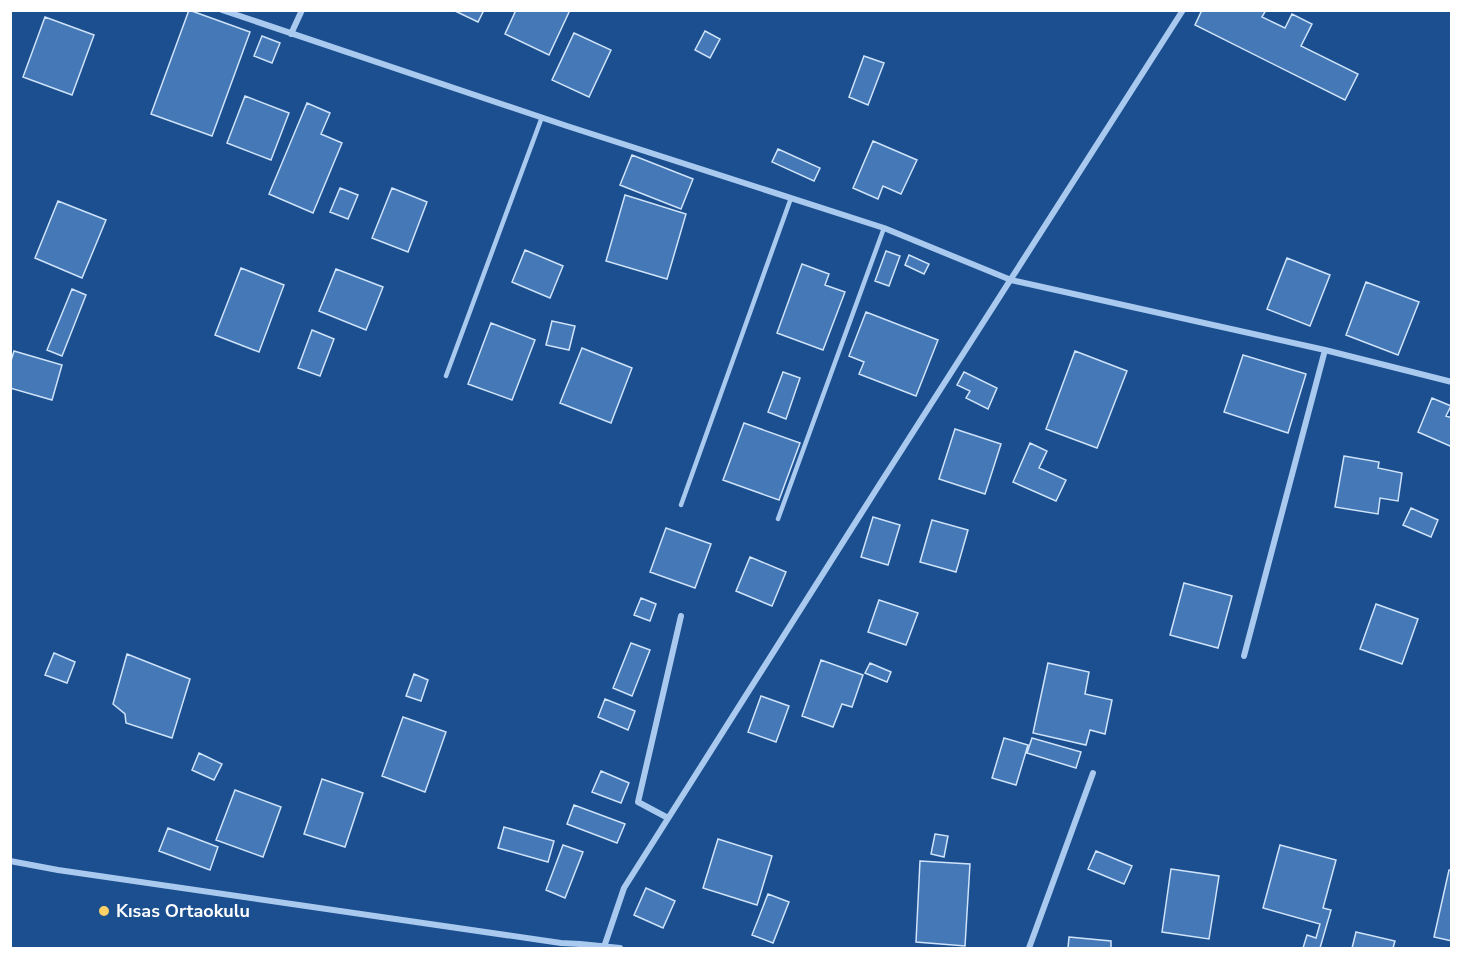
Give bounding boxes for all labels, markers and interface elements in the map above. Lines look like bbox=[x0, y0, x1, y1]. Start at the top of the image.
place label: Kısas Ortaokulu bbox=[116, 899, 250, 923]
marker: Kısas Ortaokulu bbox=[97, 904, 111, 918]

